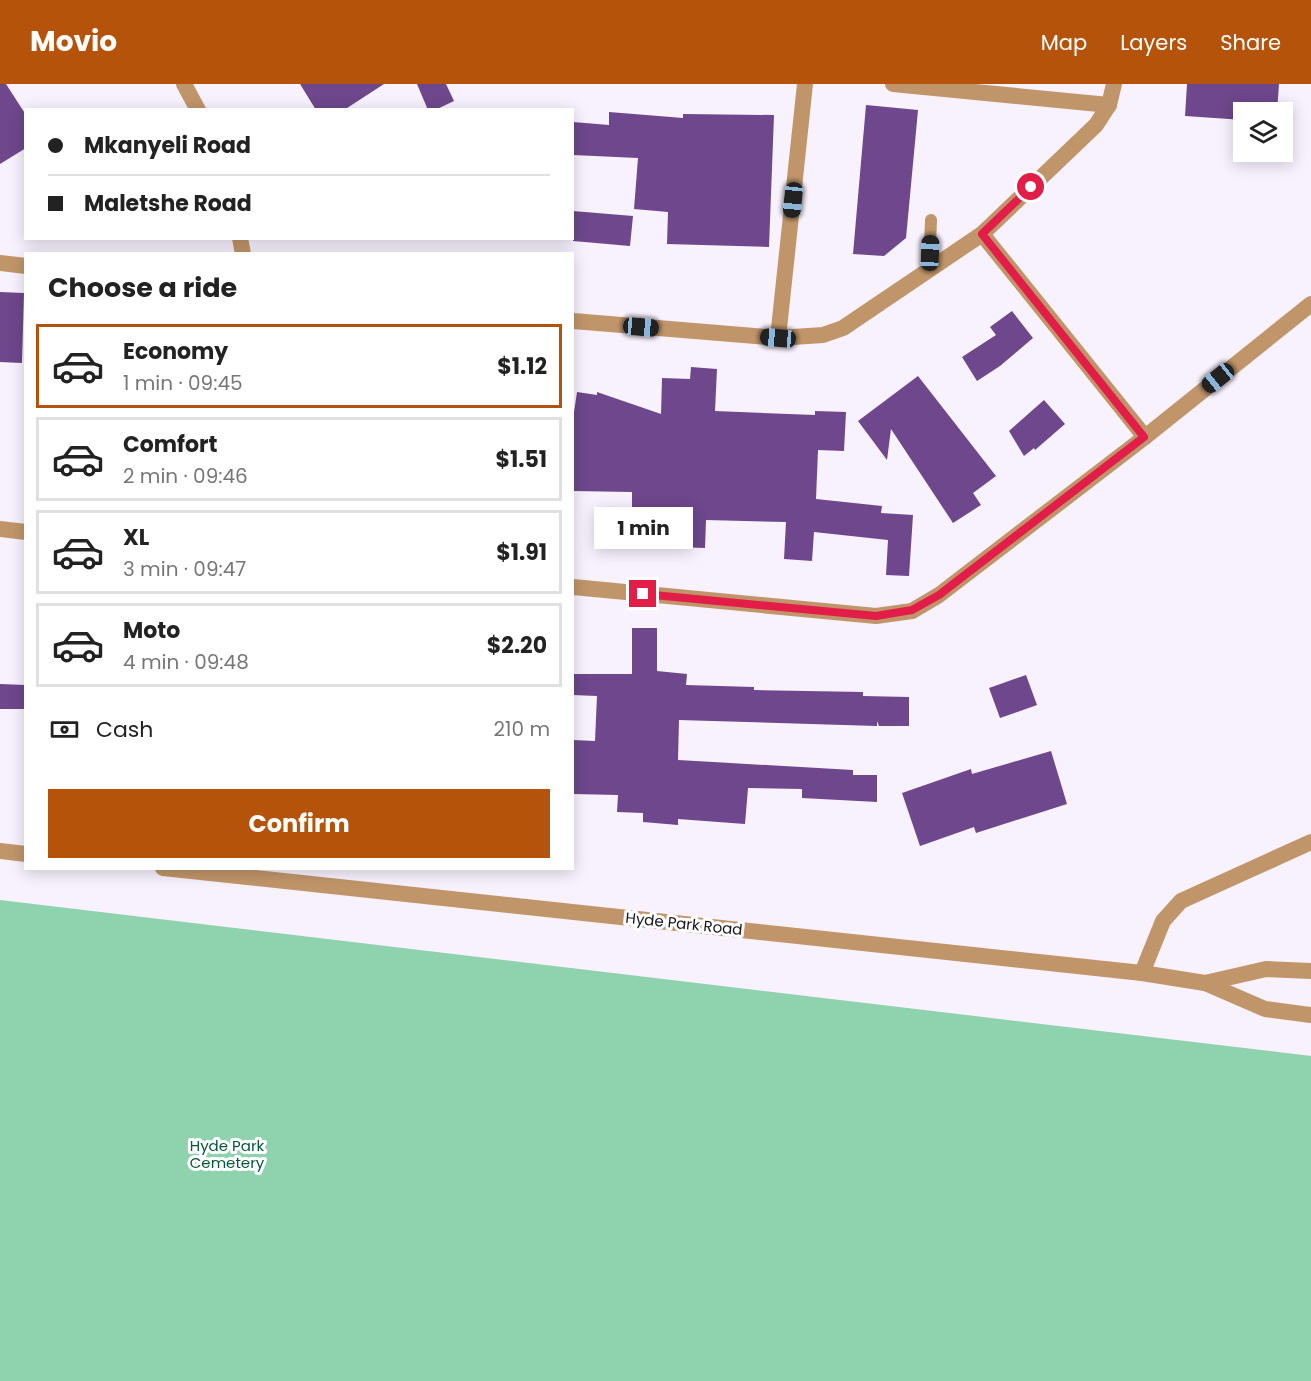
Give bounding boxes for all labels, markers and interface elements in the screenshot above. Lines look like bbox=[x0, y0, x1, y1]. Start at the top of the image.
text: Movio bbox=[30, 22, 117, 61]
text: Map bbox=[1041, 28, 1087, 57]
text: Layers bbox=[1120, 28, 1187, 57]
text: Share bbox=[1220, 28, 1281, 57]
map controls bbox=[1233, 102, 1293, 162]
button: layers bbox=[1233, 102, 1293, 162]
text: Mkanyeli Road bbox=[84, 130, 251, 161]
route start bbox=[1017, 173, 1044, 200]
car bbox=[782, 181, 804, 219]
text: Maletshe Road bbox=[84, 188, 252, 219]
car bbox=[920, 235, 940, 271]
text: Choose a ride bbox=[48, 269, 237, 306]
car bbox=[622, 316, 660, 338]
car bbox=[759, 327, 797, 349]
text: Economy bbox=[123, 336, 228, 367]
icon: car bbox=[51, 339, 105, 393]
text: $1.12 bbox=[497, 351, 547, 382]
car bbox=[1198, 360, 1238, 396]
text: 1 min · 09:45 bbox=[123, 369, 243, 397]
text: Comfort bbox=[123, 429, 217, 460]
icon: car bbox=[51, 432, 105, 486]
text: $1.51 bbox=[495, 444, 547, 475]
text: 2 min · 09:46 bbox=[123, 462, 248, 490]
callout: 1 min bbox=[594, 507, 692, 549]
text: 1 min bbox=[617, 514, 670, 542]
text: XL bbox=[123, 522, 149, 553]
icon: car bbox=[51, 525, 105, 579]
text: $1.91 bbox=[496, 537, 547, 568]
text: 3 min · 09:47 bbox=[123, 555, 246, 583]
route end bbox=[629, 580, 656, 607]
text: Moto bbox=[123, 615, 180, 646]
icon: car bbox=[51, 618, 105, 672]
text: $2.20 bbox=[487, 630, 547, 661]
text: 4 min · 09:48 bbox=[123, 648, 249, 676]
icon: cash bbox=[48, 713, 81, 746]
text: Cash bbox=[96, 714, 153, 745]
text: 210 m bbox=[494, 715, 550, 743]
button: Confirm bbox=[48, 789, 550, 858]
street label: Hyde Park Road bbox=[625, 907, 744, 940]
park label: Hyde Park Cemetery bbox=[190, 1135, 265, 1173]

